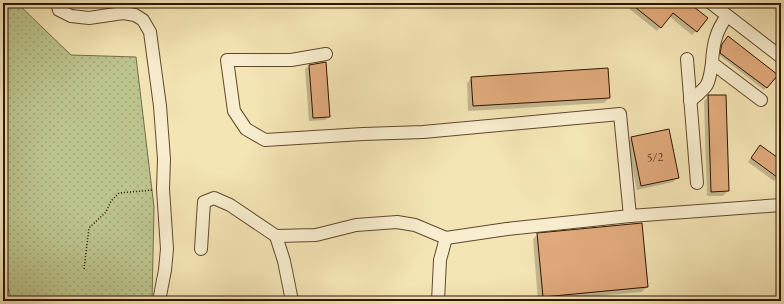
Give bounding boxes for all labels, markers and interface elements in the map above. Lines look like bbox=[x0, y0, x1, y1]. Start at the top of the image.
house number: 5/2 bbox=[647, 149, 663, 165]

